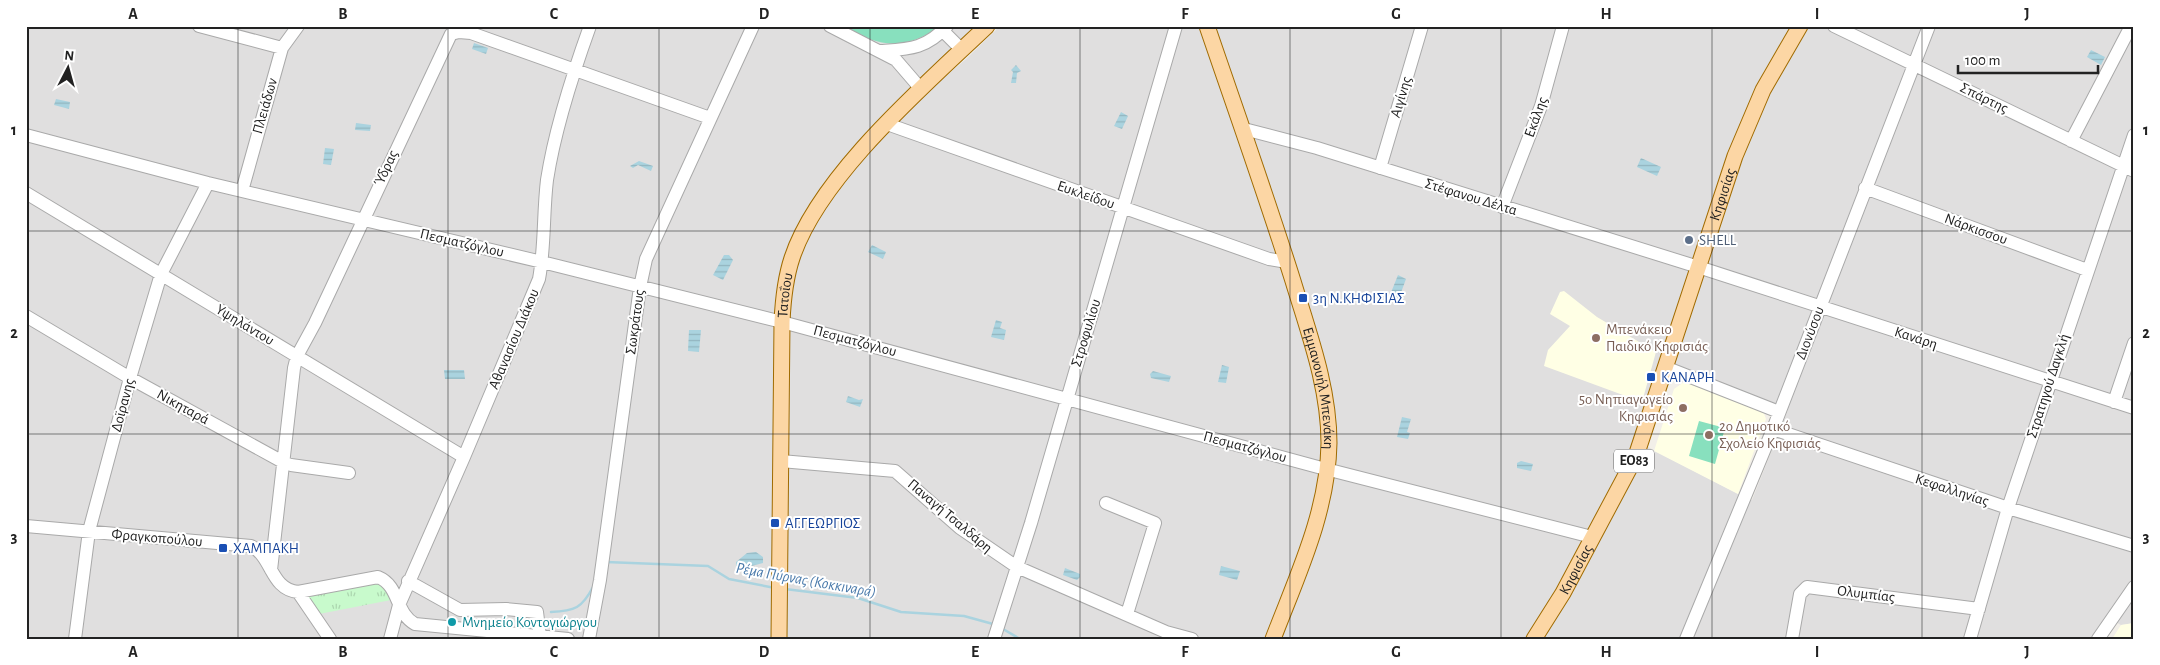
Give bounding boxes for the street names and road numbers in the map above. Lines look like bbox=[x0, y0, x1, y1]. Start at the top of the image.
street label: Αιγίνης bbox=[1388, 75, 1414, 119]
street label: Πλειάδων bbox=[250, 76, 280, 136]
street label: Σπάρτης bbox=[1958, 80, 2011, 116]
street label: Εκάλης bbox=[1522, 95, 1550, 139]
street label: Ύδρας bbox=[371, 148, 401, 188]
street label: Κηφισίας bbox=[1707, 166, 1738, 223]
street label: Στέφανου Δέλτα bbox=[1423, 176, 1519, 218]
street label: Ευκλείδου bbox=[1055, 178, 1117, 212]
street label: Νάρκισσου bbox=[1943, 211, 2009, 247]
street label: Πεσματζόγλου bbox=[419, 226, 505, 260]
street label: Τατοΐου bbox=[775, 271, 795, 318]
street label: Αθανασίου Διάκου bbox=[486, 287, 542, 391]
street label: Σωκράτους bbox=[623, 288, 647, 356]
street label: Στροφυλίου bbox=[1069, 297, 1103, 369]
street label: Υψηλάντου bbox=[213, 302, 277, 348]
street label: Διονύσου bbox=[1793, 304, 1827, 362]
street label: Πεσματζόγλου bbox=[812, 323, 898, 359]
street label: Κανάρη bbox=[1893, 324, 1939, 352]
street label: Εμμανουήλ Μπενάκη bbox=[1300, 325, 1337, 450]
street label: Στρατηγού Δαγκλή bbox=[2024, 332, 2072, 440]
street label: Δοϊρανης bbox=[109, 377, 137, 433]
street label: Νικηταρά bbox=[154, 387, 212, 427]
street label: Πεσματζόγλου bbox=[1202, 429, 1288, 465]
road number: ΕΟ83 bbox=[1614, 450, 1654, 472]
street label: Κεφαλληνίας bbox=[1913, 471, 1991, 509]
street label: Παναγή Τσαλδάρη bbox=[905, 476, 995, 556]
street label: Φραγκοπούλου bbox=[111, 527, 203, 549]
street label: Κηφισίας bbox=[1556, 542, 1595, 597]
street label: Ολυμπίας bbox=[1836, 583, 1896, 605]

